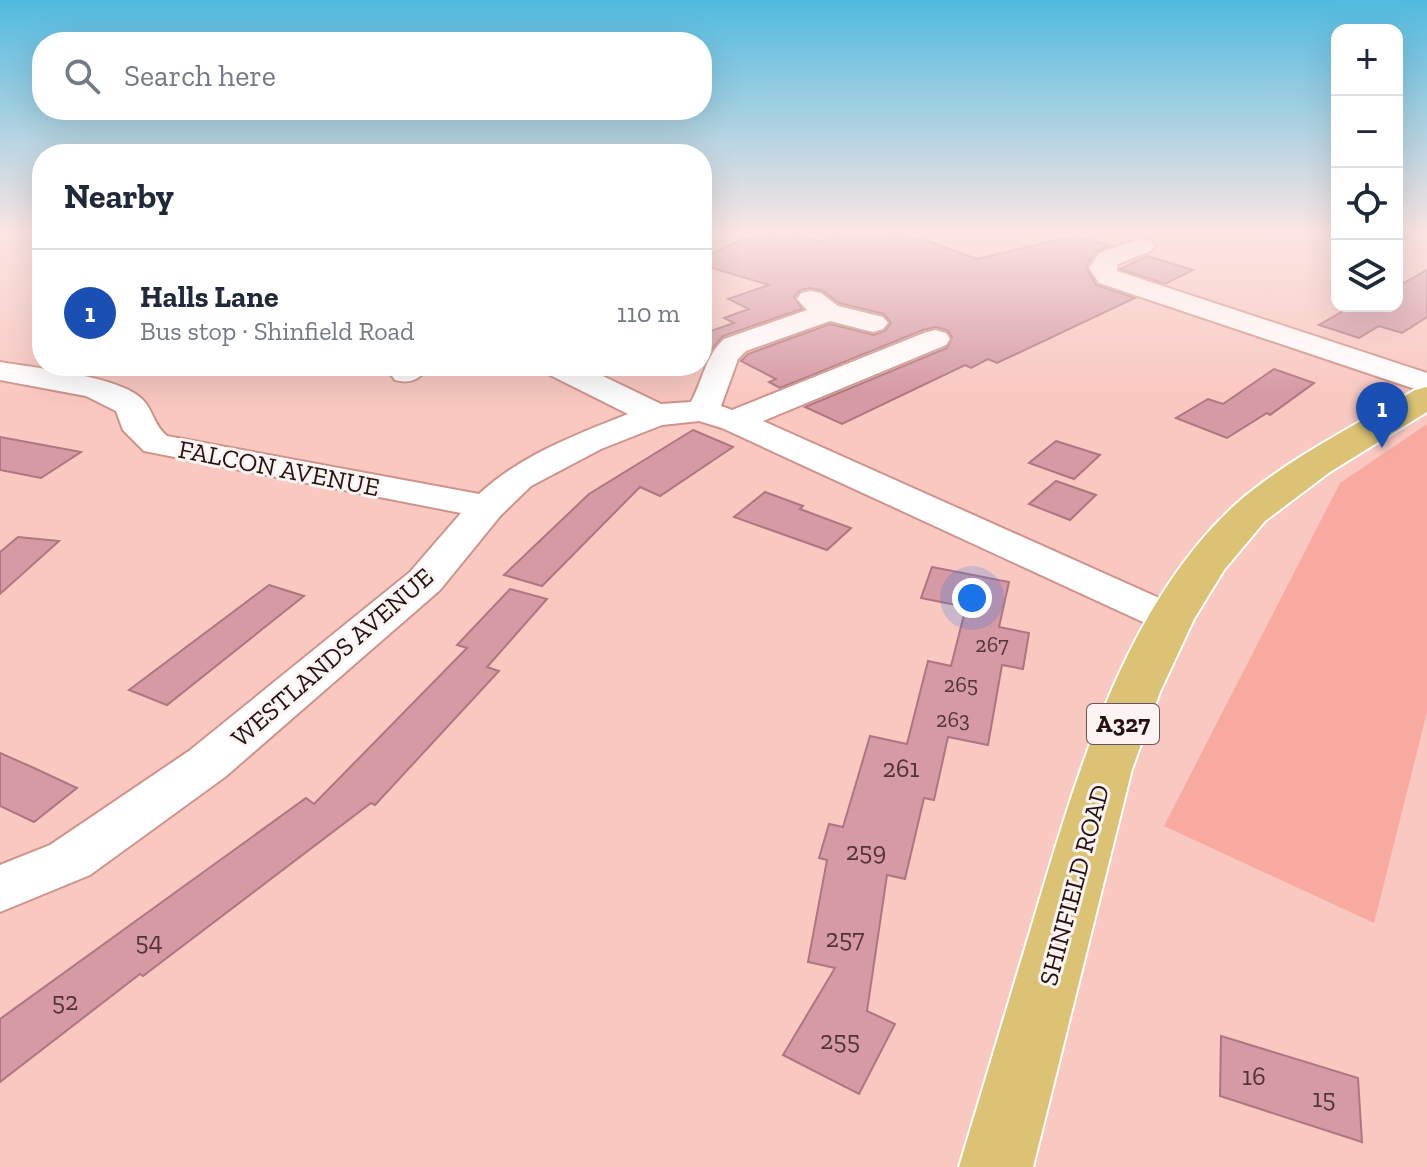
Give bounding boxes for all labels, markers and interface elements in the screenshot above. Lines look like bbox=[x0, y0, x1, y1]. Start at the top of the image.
map controls bbox=[1331, 24, 1403, 312]
button: + bbox=[1331, 24, 1403, 96]
search box bbox=[32, 32, 712, 120]
icon: search bbox=[60, 54, 104, 98]
text: Search here bbox=[124, 58, 276, 94]
button: − bbox=[1331, 96, 1403, 168]
button: locate bbox=[1331, 168, 1403, 240]
text: Nearby bbox=[64, 176, 174, 217]
button: layers bbox=[1331, 240, 1403, 312]
text: Halls Lane bbox=[140, 279, 278, 315]
text: 1 bbox=[85, 297, 95, 329]
text: 110 m bbox=[617, 297, 680, 329]
text: Bus stop · Shinfield Road bbox=[140, 315, 414, 347]
pin: 1 bbox=[1356, 382, 1408, 448]
street label: FALCON AVENUE bbox=[176, 433, 382, 503]
street label: WESTLANDS AVENUE bbox=[224, 560, 440, 754]
your location bbox=[952, 578, 992, 618]
house number: 267 bbox=[975, 631, 1009, 658]
house number: 265 bbox=[944, 671, 978, 698]
road number: A327 bbox=[1087, 704, 1159, 744]
house number: 263 bbox=[936, 706, 970, 733]
house number: 261 bbox=[882, 752, 920, 784]
street label: SHINFIELD ROAD bbox=[1032, 781, 1116, 989]
house number: 259 bbox=[846, 835, 886, 867]
house number: 257 bbox=[826, 922, 864, 954]
house number: 54 bbox=[135, 925, 163, 957]
house number: 52 bbox=[52, 985, 78, 1017]
house number: 255 bbox=[820, 1024, 860, 1056]
house number: 16 bbox=[1242, 1060, 1266, 1092]
house number: 15 bbox=[1312, 1082, 1336, 1114]

